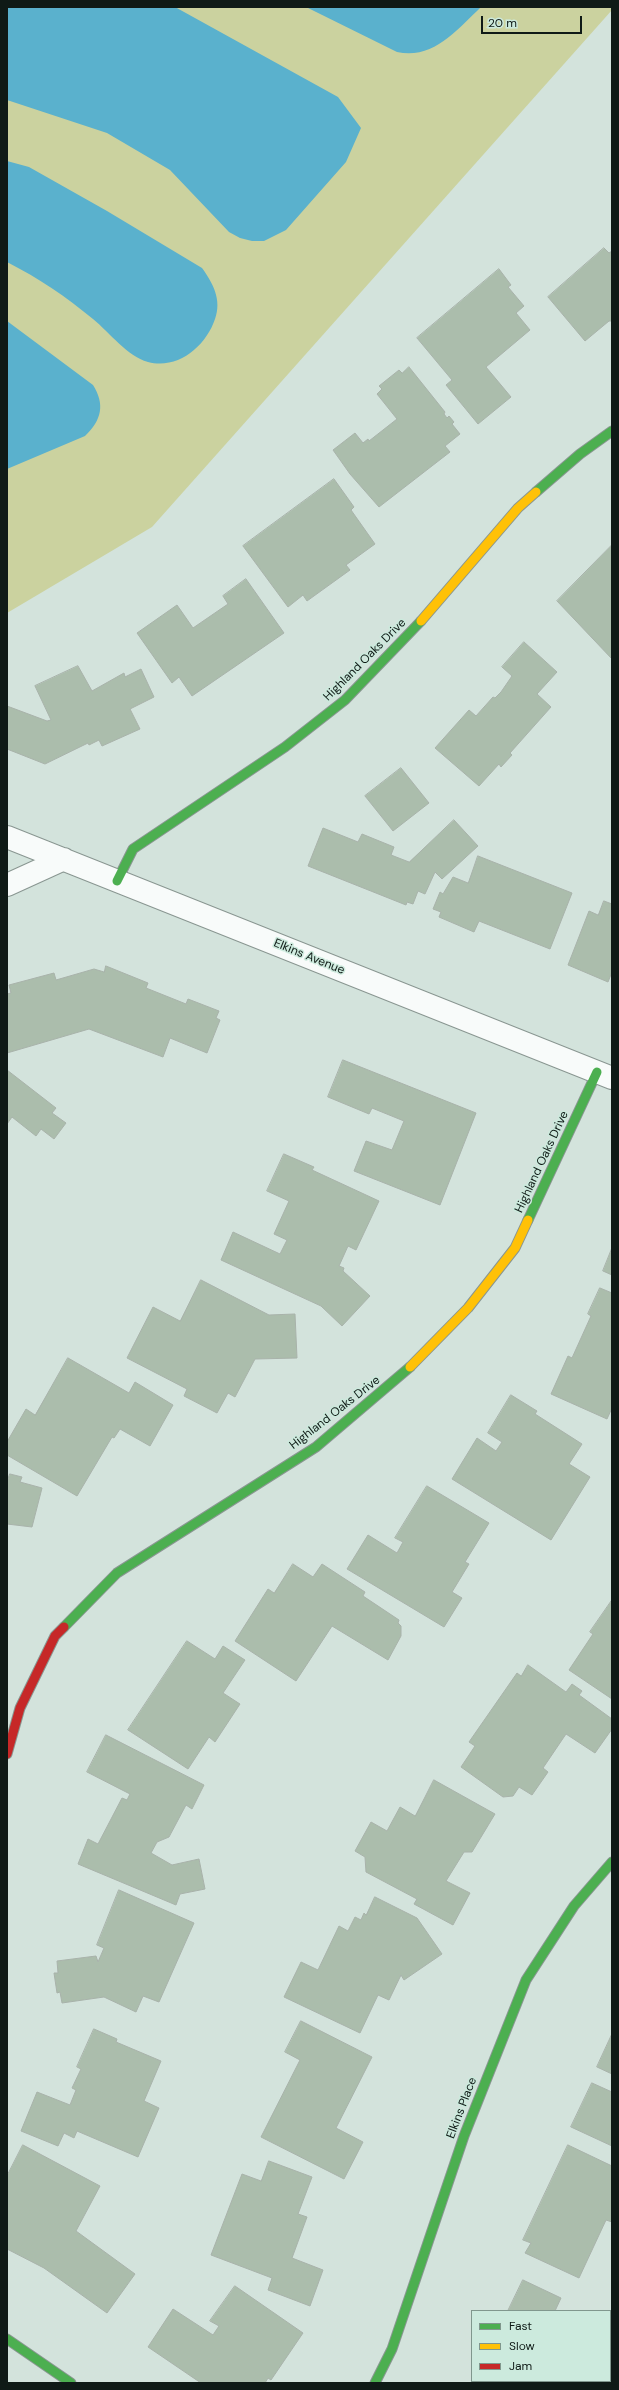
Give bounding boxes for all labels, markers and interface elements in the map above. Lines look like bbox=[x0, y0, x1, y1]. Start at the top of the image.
scale bar bbox=[483, 8, 584, 34]
text: 20 m bbox=[488, 15, 517, 31]
street label: Highland Oaks Drive bbox=[321, 616, 409, 704]
street label: Elkins Avenue bbox=[271, 936, 347, 978]
street label: Highland Oaks Drive bbox=[512, 1109, 572, 1215]
street label: Highland Oaks Drive bbox=[287, 1373, 383, 1453]
street label: Elkins Place bbox=[444, 2075, 480, 2141]
legend bbox=[471, 2310, 611, 2382]
text: Fast bbox=[509, 2318, 532, 2334]
text: Slow bbox=[509, 2338, 535, 2354]
text: Jam bbox=[509, 2358, 532, 2374]

